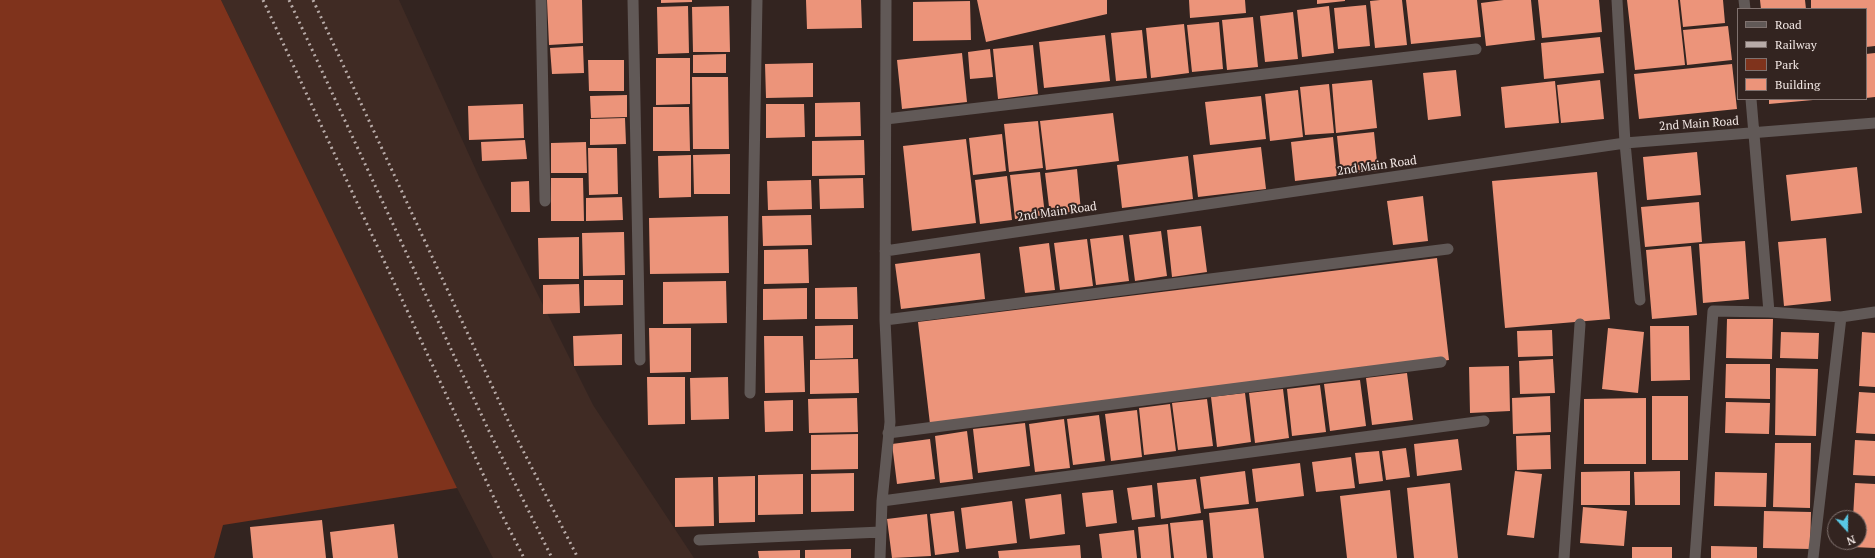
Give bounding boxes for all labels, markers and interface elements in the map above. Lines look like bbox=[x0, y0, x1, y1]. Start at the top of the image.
legend bbox=[1737, 8, 1867, 100]
text: Road bbox=[1775, 17, 1802, 32]
text: Railway bbox=[1775, 37, 1817, 52]
text: Park bbox=[1775, 57, 1799, 72]
text: Building bbox=[1775, 77, 1820, 92]
street label: 2nd Main Road bbox=[1659, 114, 1739, 134]
street label: 2nd Main Road bbox=[1336, 153, 1418, 179]
street label: 2nd Main Road bbox=[1016, 199, 1098, 225]
north arrow bbox=[1827, 510, 1867, 550]
text: N bbox=[1845, 532, 1857, 548]

